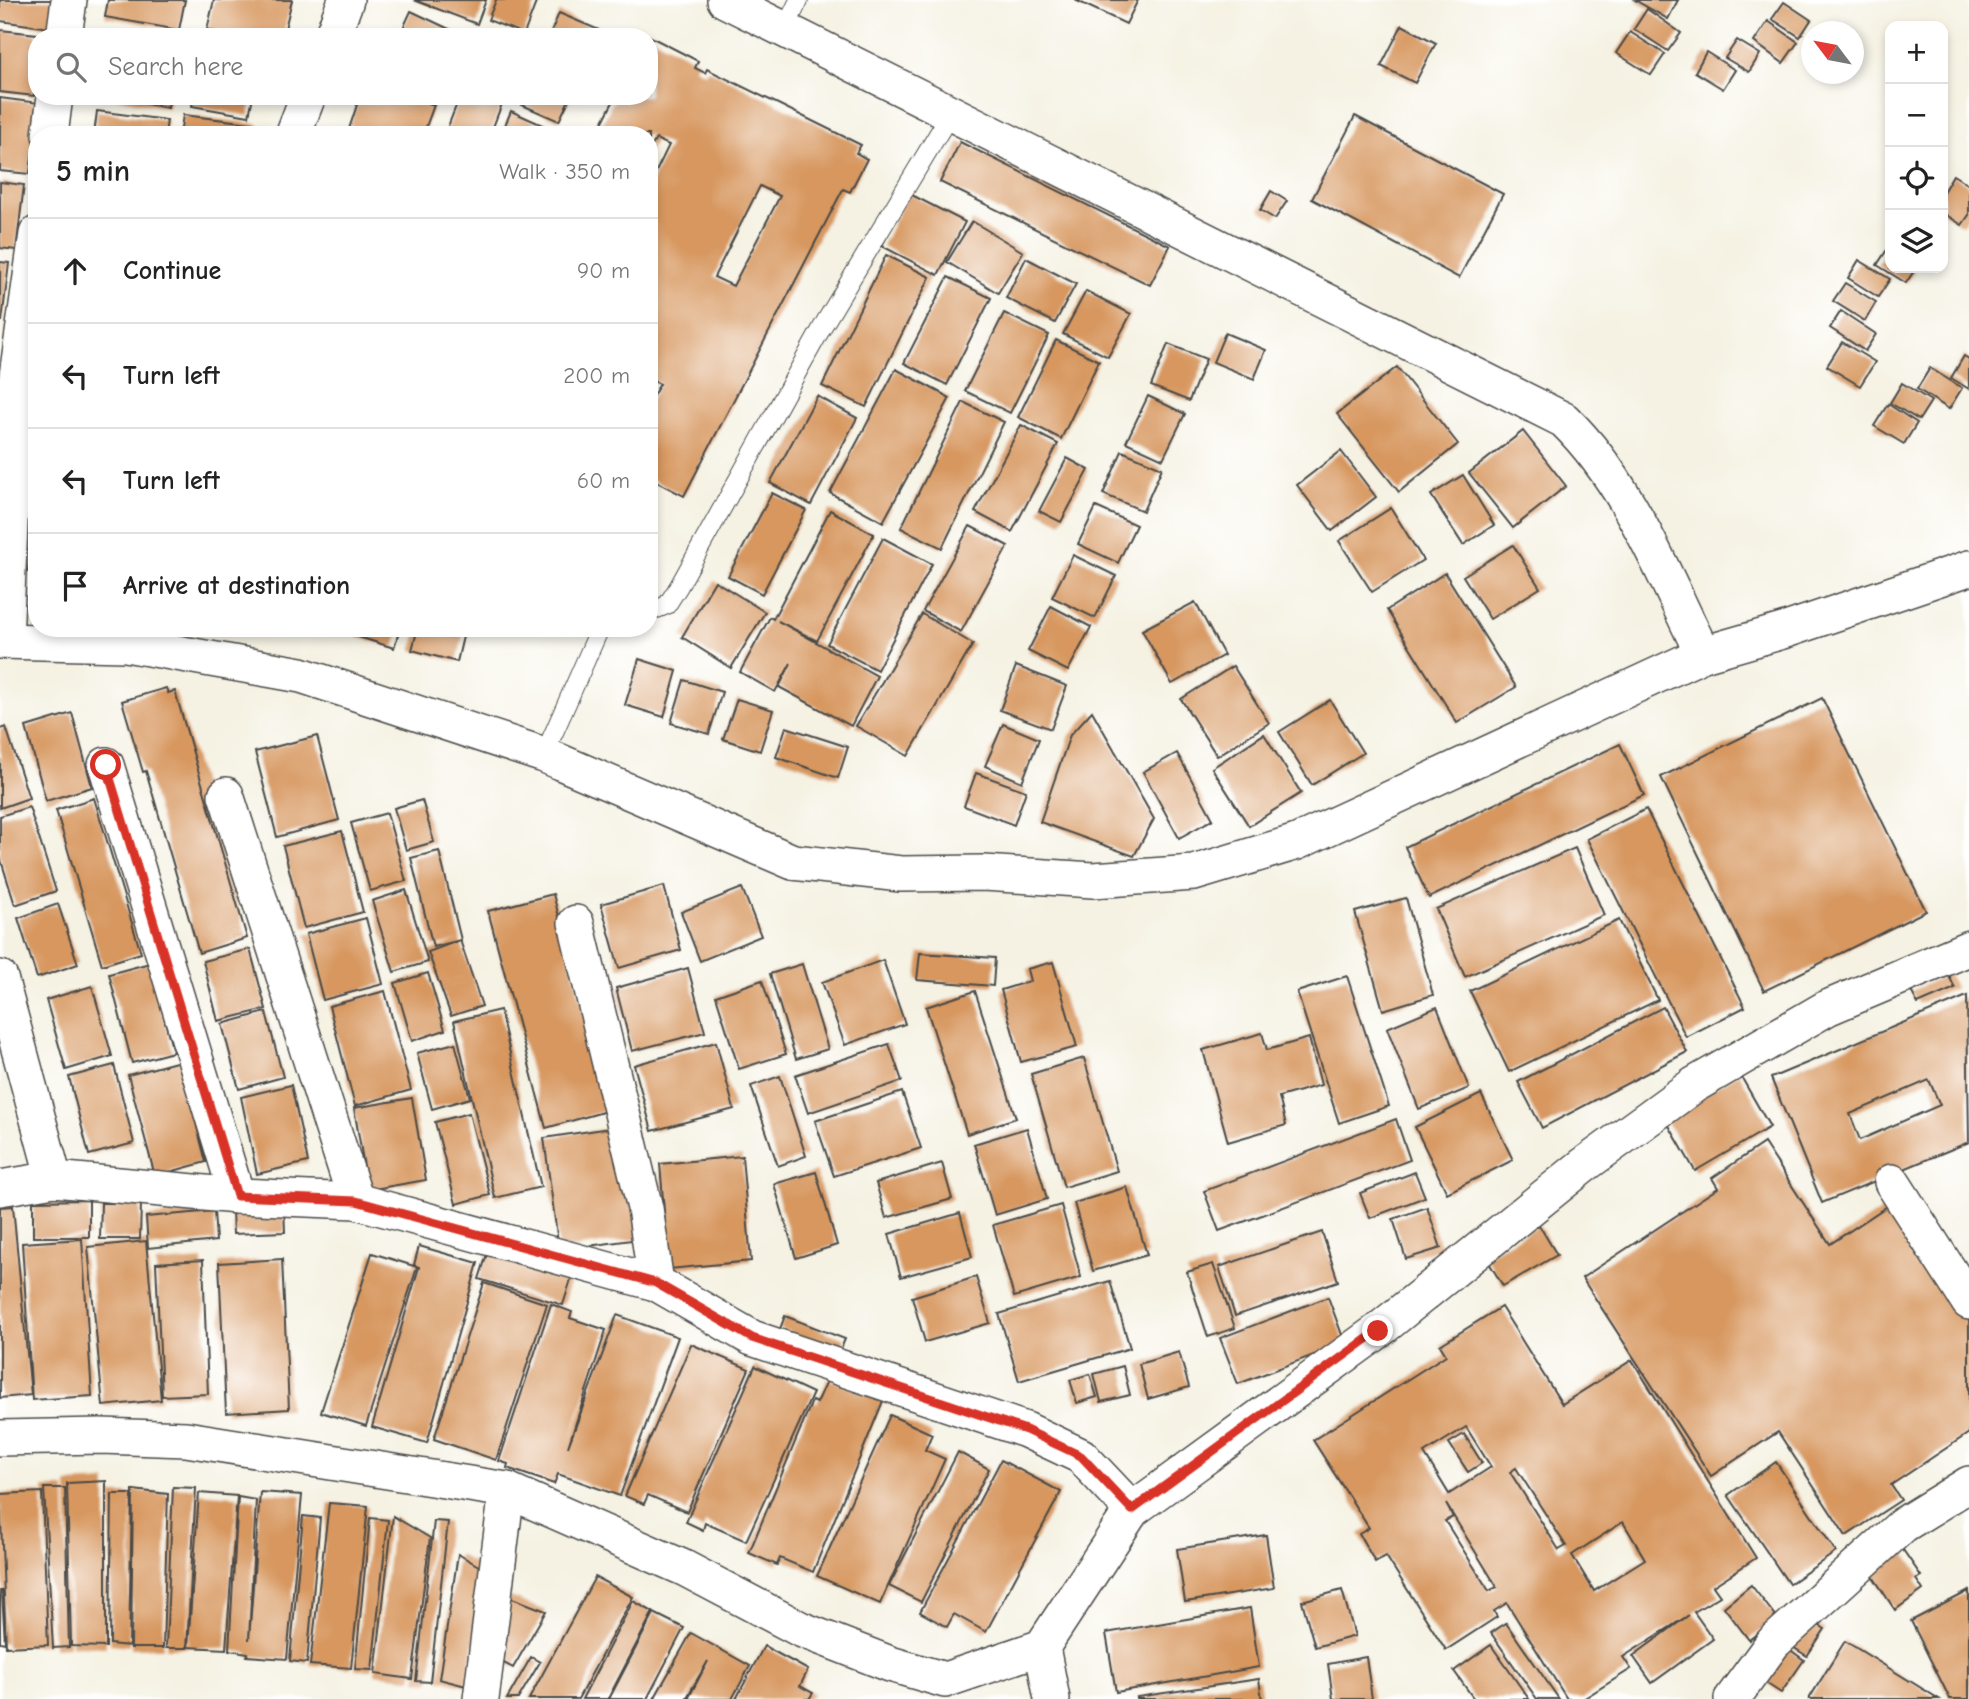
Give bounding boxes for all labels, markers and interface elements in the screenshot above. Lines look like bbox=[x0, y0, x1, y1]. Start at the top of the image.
north arrow bbox=[1801, 21, 1864, 84]
map controls bbox=[1885, 21, 1948, 273]
button: + bbox=[1885, 21, 1948, 84]
search box bbox=[28, 28, 658, 105]
icon: search bbox=[52, 48, 90, 86]
text: Search here bbox=[108, 52, 243, 82]
button: − bbox=[1885, 84, 1948, 147]
button: locate bbox=[1885, 147, 1948, 210]
text: 5 min bbox=[56, 154, 130, 189]
text: Walk · 350 m bbox=[499, 158, 630, 185]
button: layers bbox=[1885, 210, 1948, 273]
icon: ahead bbox=[56, 252, 94, 290]
text: Continue bbox=[123, 256, 221, 286]
text: 90 m bbox=[577, 257, 630, 284]
icon: left bbox=[56, 357, 94, 395]
text: Turn left bbox=[123, 361, 220, 391]
text: 200 m bbox=[563, 362, 630, 389]
icon: left bbox=[56, 462, 94, 500]
text: Turn left bbox=[123, 466, 220, 496]
text: 60 m bbox=[577, 467, 630, 494]
icon: arrive bbox=[56, 567, 94, 605]
text: Arrive at destination bbox=[123, 571, 350, 601]
route start bbox=[90, 749, 121, 780]
route end bbox=[1362, 1315, 1393, 1346]

